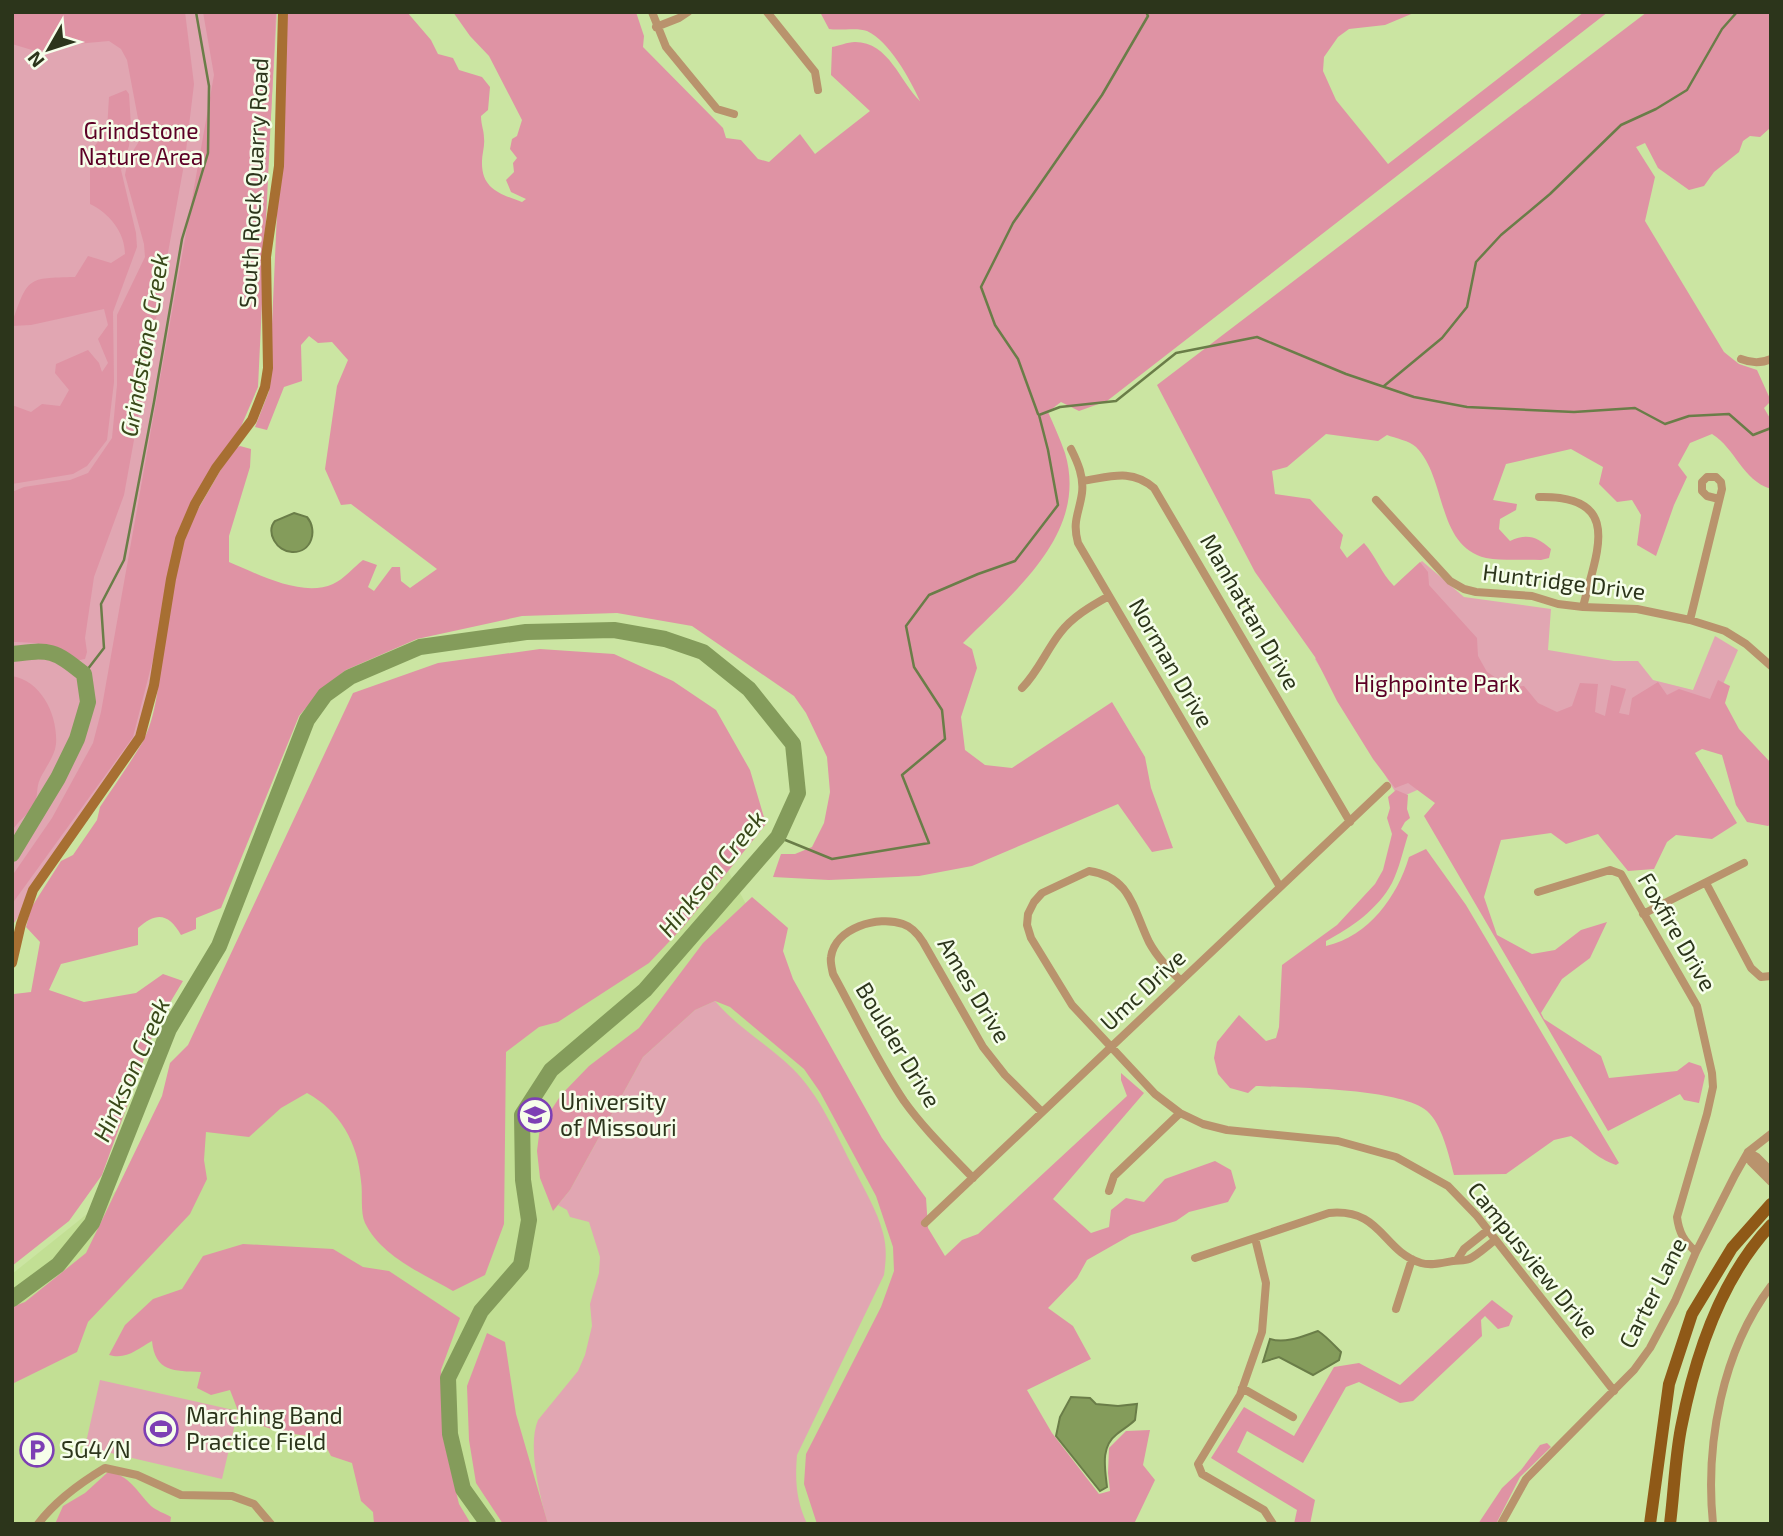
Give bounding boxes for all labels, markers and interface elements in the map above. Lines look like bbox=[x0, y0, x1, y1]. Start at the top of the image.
north arrow bbox=[14, 14, 84, 84]
text: N bbox=[22, 47, 49, 73]
street label: South Rock Quarry Road bbox=[232, 57, 274, 309]
park label: Grindstone Nature Area bbox=[79, 116, 203, 170]
water label: Grindstone Creek bbox=[113, 251, 174, 439]
street label: Manhattan Drive bbox=[1195, 529, 1307, 694]
street label: Huntridge Drive bbox=[1481, 557, 1647, 605]
street label: Norman Drive bbox=[1124, 593, 1220, 732]
park label: Highpointe Park bbox=[1354, 669, 1520, 697]
water label: Hinkson Creek bbox=[651, 804, 771, 942]
street label: Foxfire Drive bbox=[1633, 867, 1723, 996]
street label: Ames Drive bbox=[932, 932, 1017, 1047]
street label: Umc Drive bbox=[1094, 943, 1191, 1036]
street label: Boulder Drive bbox=[850, 977, 947, 1112]
water label: Hinkson Creek bbox=[86, 993, 175, 1146]
place label: University of Missouri bbox=[560, 1087, 677, 1141]
school or university icon: University of Missouri bbox=[516, 1096, 554, 1134]
street label: Campusview Drive bbox=[1462, 1176, 1605, 1343]
street label: Carter Lane bbox=[1612, 1233, 1692, 1352]
place label: Marching Band Practice Field bbox=[186, 1401, 343, 1455]
sports icon: Marching Band Practice Field bbox=[142, 1410, 180, 1448]
parking icon: SG4/N bbox=[18, 1431, 56, 1469]
place label: SG4/N bbox=[61, 1435, 131, 1463]

